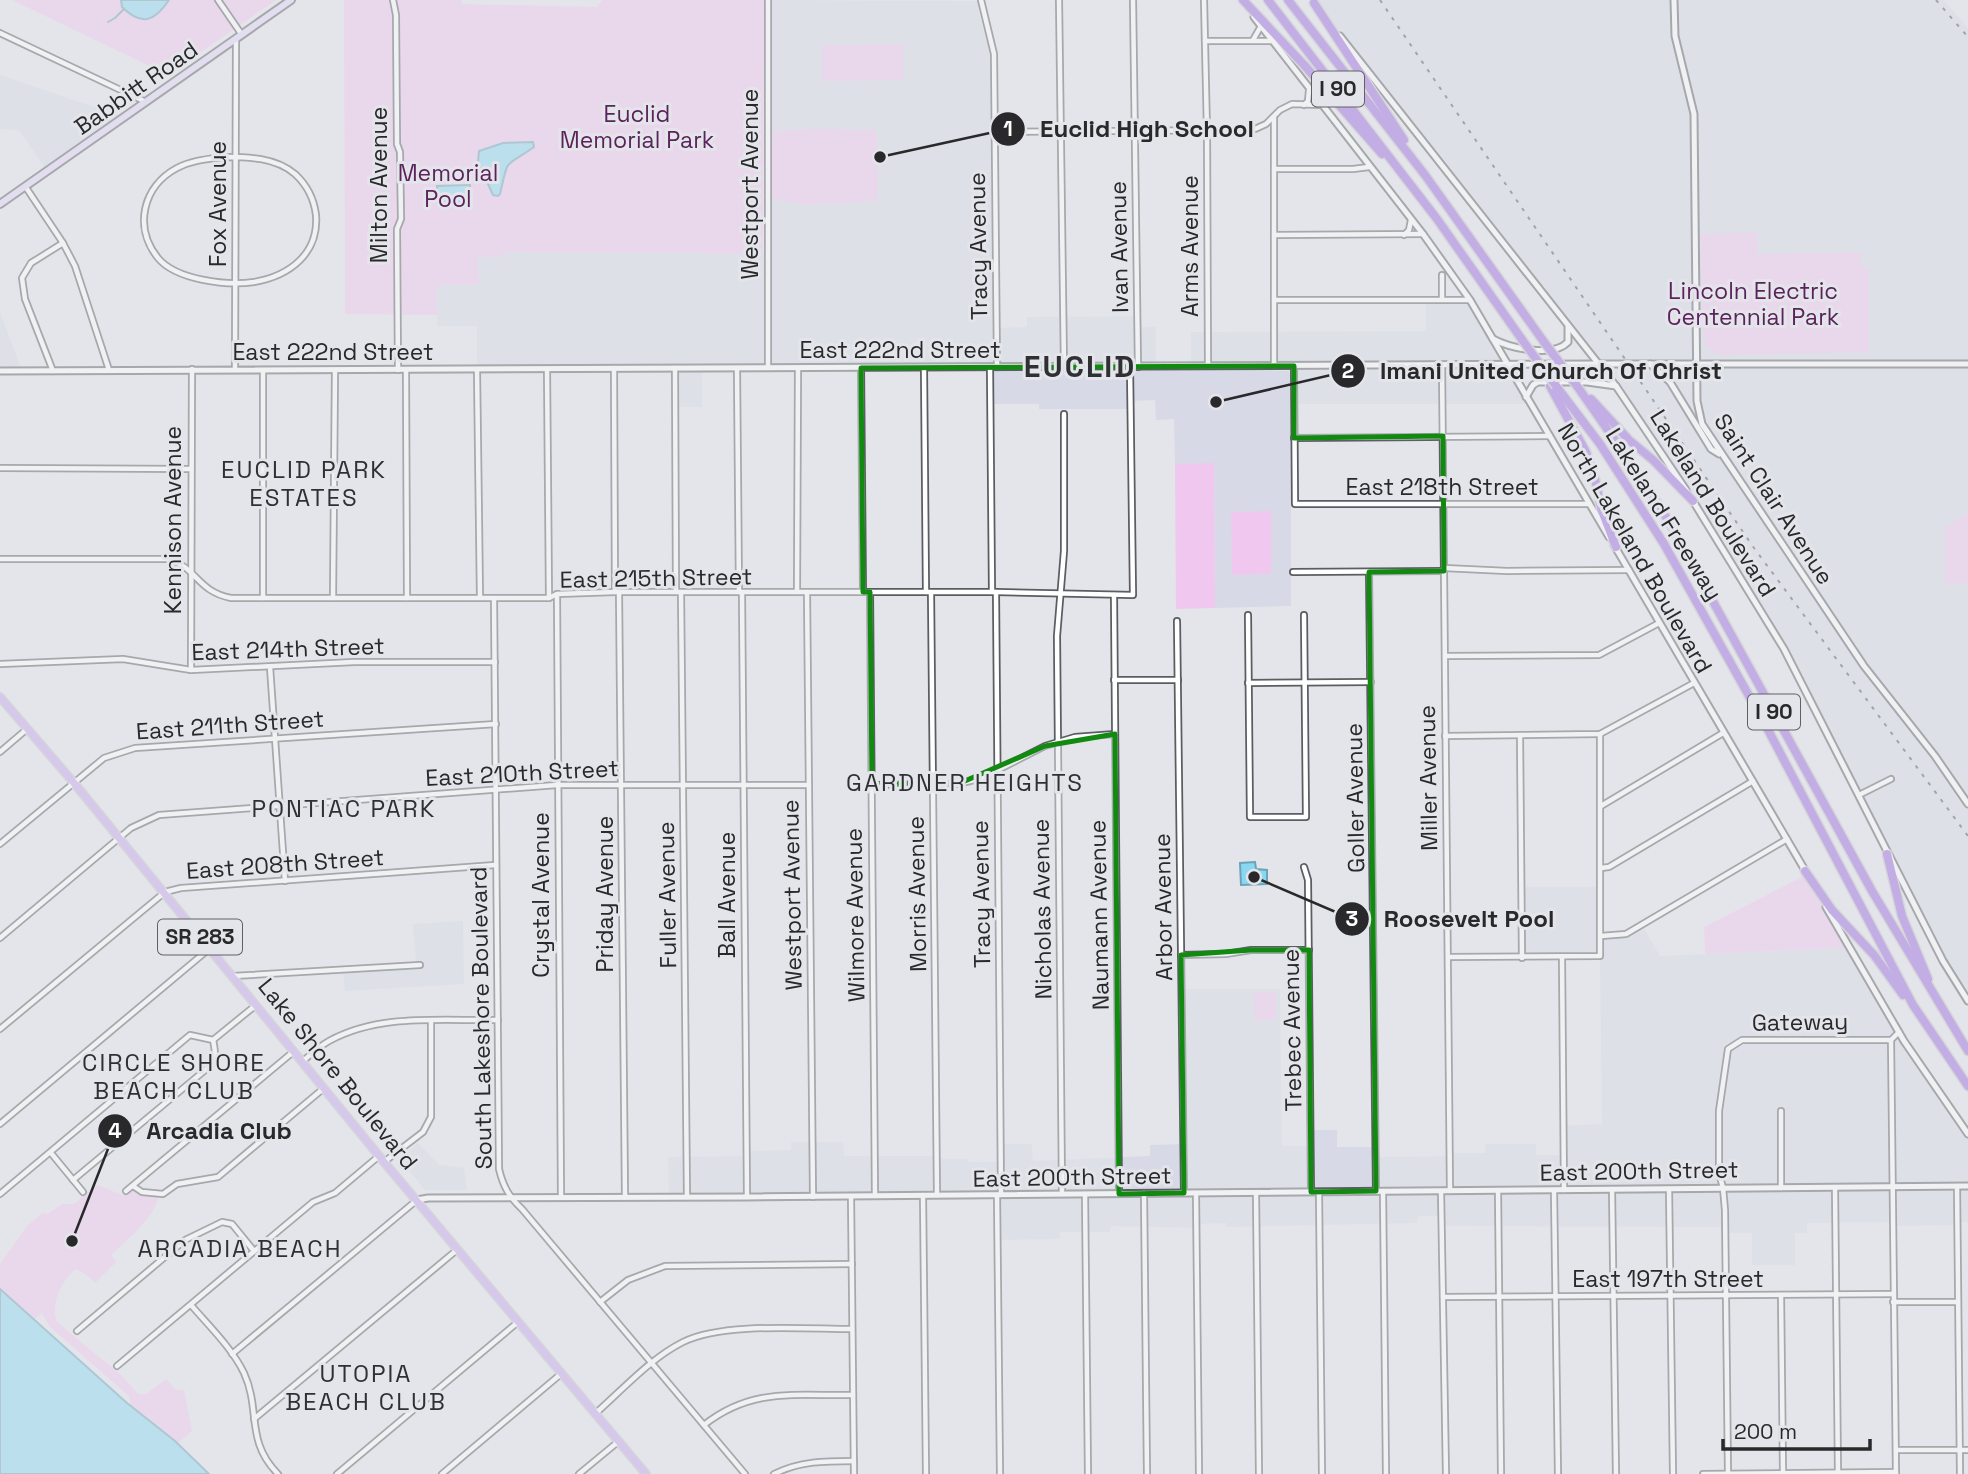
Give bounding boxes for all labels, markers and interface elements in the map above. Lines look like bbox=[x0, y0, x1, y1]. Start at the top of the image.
street label: Babbitt Road bbox=[68, 34, 204, 142]
road number: I 90 bbox=[1312, 72, 1364, 106]
street label: Westport Avenue bbox=[735, 89, 765, 279]
park label: Euclid Memorial Park bbox=[560, 99, 714, 155]
callout: Euclid High School bbox=[991, 106, 1268, 151]
street label: Milton Avenue bbox=[364, 107, 394, 263]
text: Euclid High School bbox=[1040, 113, 1254, 144]
text: 1 bbox=[1003, 115, 1013, 142]
street label: Fox Avenue bbox=[203, 141, 233, 267]
park label: Memorial Pool bbox=[398, 158, 498, 214]
street label: Tracy Avenue bbox=[962, 172, 994, 320]
street label: Arms Avenue bbox=[1175, 175, 1205, 317]
street label: Ivan Avenue bbox=[1103, 181, 1135, 313]
park label: Lincoln Electric Centennial Park bbox=[1667, 276, 1839, 332]
street label: East 222nd Street bbox=[799, 335, 1001, 365]
street label: East 222nd Street bbox=[232, 337, 434, 367]
district label: EUCLID bbox=[1024, 347, 1136, 386]
callout: Imani United Church Of Christ bbox=[1331, 348, 1736, 393]
text: Imani United Church Of Christ bbox=[1380, 355, 1722, 386]
text: 2 bbox=[1342, 357, 1354, 384]
street label: Lakeland Boulevard bbox=[1643, 404, 1783, 602]
street label: Saint Clair Avenue bbox=[1708, 408, 1840, 590]
street label: North Lakeland Boulevard bbox=[1551, 417, 1719, 679]
street label: Lakeland Freeway bbox=[1599, 422, 1729, 606]
street label: Kennison Avenue bbox=[158, 426, 188, 614]
district label: EUCLID PARK ESTATES bbox=[221, 454, 387, 513]
street label: East 218th Street bbox=[1345, 472, 1539, 502]
street label: East 215th Street bbox=[559, 561, 753, 595]
street label: East 214th Street bbox=[191, 631, 385, 667]
road number: I 90 bbox=[1748, 694, 1800, 730]
street label: East 211th Street bbox=[135, 703, 325, 747]
street label: Miller Avenue bbox=[1412, 705, 1444, 851]
street label: Goller Avenue bbox=[1339, 723, 1371, 873]
street label: East 210th Street bbox=[425, 753, 619, 793]
district label: GARDNER HEIGHTS bbox=[846, 767, 1084, 798]
district label: PONTIAC PARK bbox=[252, 793, 436, 824]
street label: Westport Avenue bbox=[775, 799, 809, 991]
street label: Crystal Avenue bbox=[526, 812, 556, 978]
street label: Priday Avenue bbox=[590, 816, 620, 972]
street label: Morris Avenue bbox=[901, 816, 933, 972]
street label: Nicholas Avenue bbox=[1025, 818, 1059, 1000]
street label: Tracy Avenue bbox=[965, 820, 997, 968]
street label: Naumann Avenue bbox=[1082, 820, 1116, 1010]
street label: Fuller Avenue bbox=[651, 821, 683, 969]
street label: Wilmore Avenue bbox=[838, 828, 872, 1002]
street label: Ball Avenue bbox=[712, 832, 742, 958]
street label: Arbor Avenue bbox=[1147, 833, 1179, 981]
street label: East 208th Street bbox=[185, 842, 385, 886]
street label: South Lakeshore Boulevard bbox=[463, 866, 499, 1170]
callout: Roosevelt Pool bbox=[1335, 896, 1568, 941]
text: Roosevelt Pool bbox=[1384, 903, 1554, 934]
text: 3 bbox=[1346, 905, 1358, 932]
road number: SR 283 bbox=[158, 920, 242, 954]
street label: Trebec Avenue bbox=[1276, 948, 1308, 1112]
street label: Lake Shore Boulevard bbox=[251, 972, 425, 1176]
street label: Gateway bbox=[1752, 1006, 1848, 1038]
district label: CIRCLE SHORE BEACH CLUB bbox=[82, 1047, 266, 1106]
callout: Arcadia Club bbox=[97, 1108, 306, 1153]
text: Arcadia Club bbox=[146, 1115, 292, 1146]
text: 4 bbox=[108, 1117, 122, 1144]
street label: East 200th Street bbox=[1539, 1154, 1739, 1188]
street label: East 200th Street bbox=[972, 1160, 1172, 1194]
district label: ARCADIA BEACH bbox=[138, 1233, 342, 1264]
street label: East 197th Street bbox=[1572, 1264, 1764, 1294]
district label: UTOPIA BEACH CLUB bbox=[285, 1358, 447, 1417]
scale bar bbox=[1723, 1408, 1870, 1452]
text: 200 m bbox=[1734, 1418, 1797, 1445]

